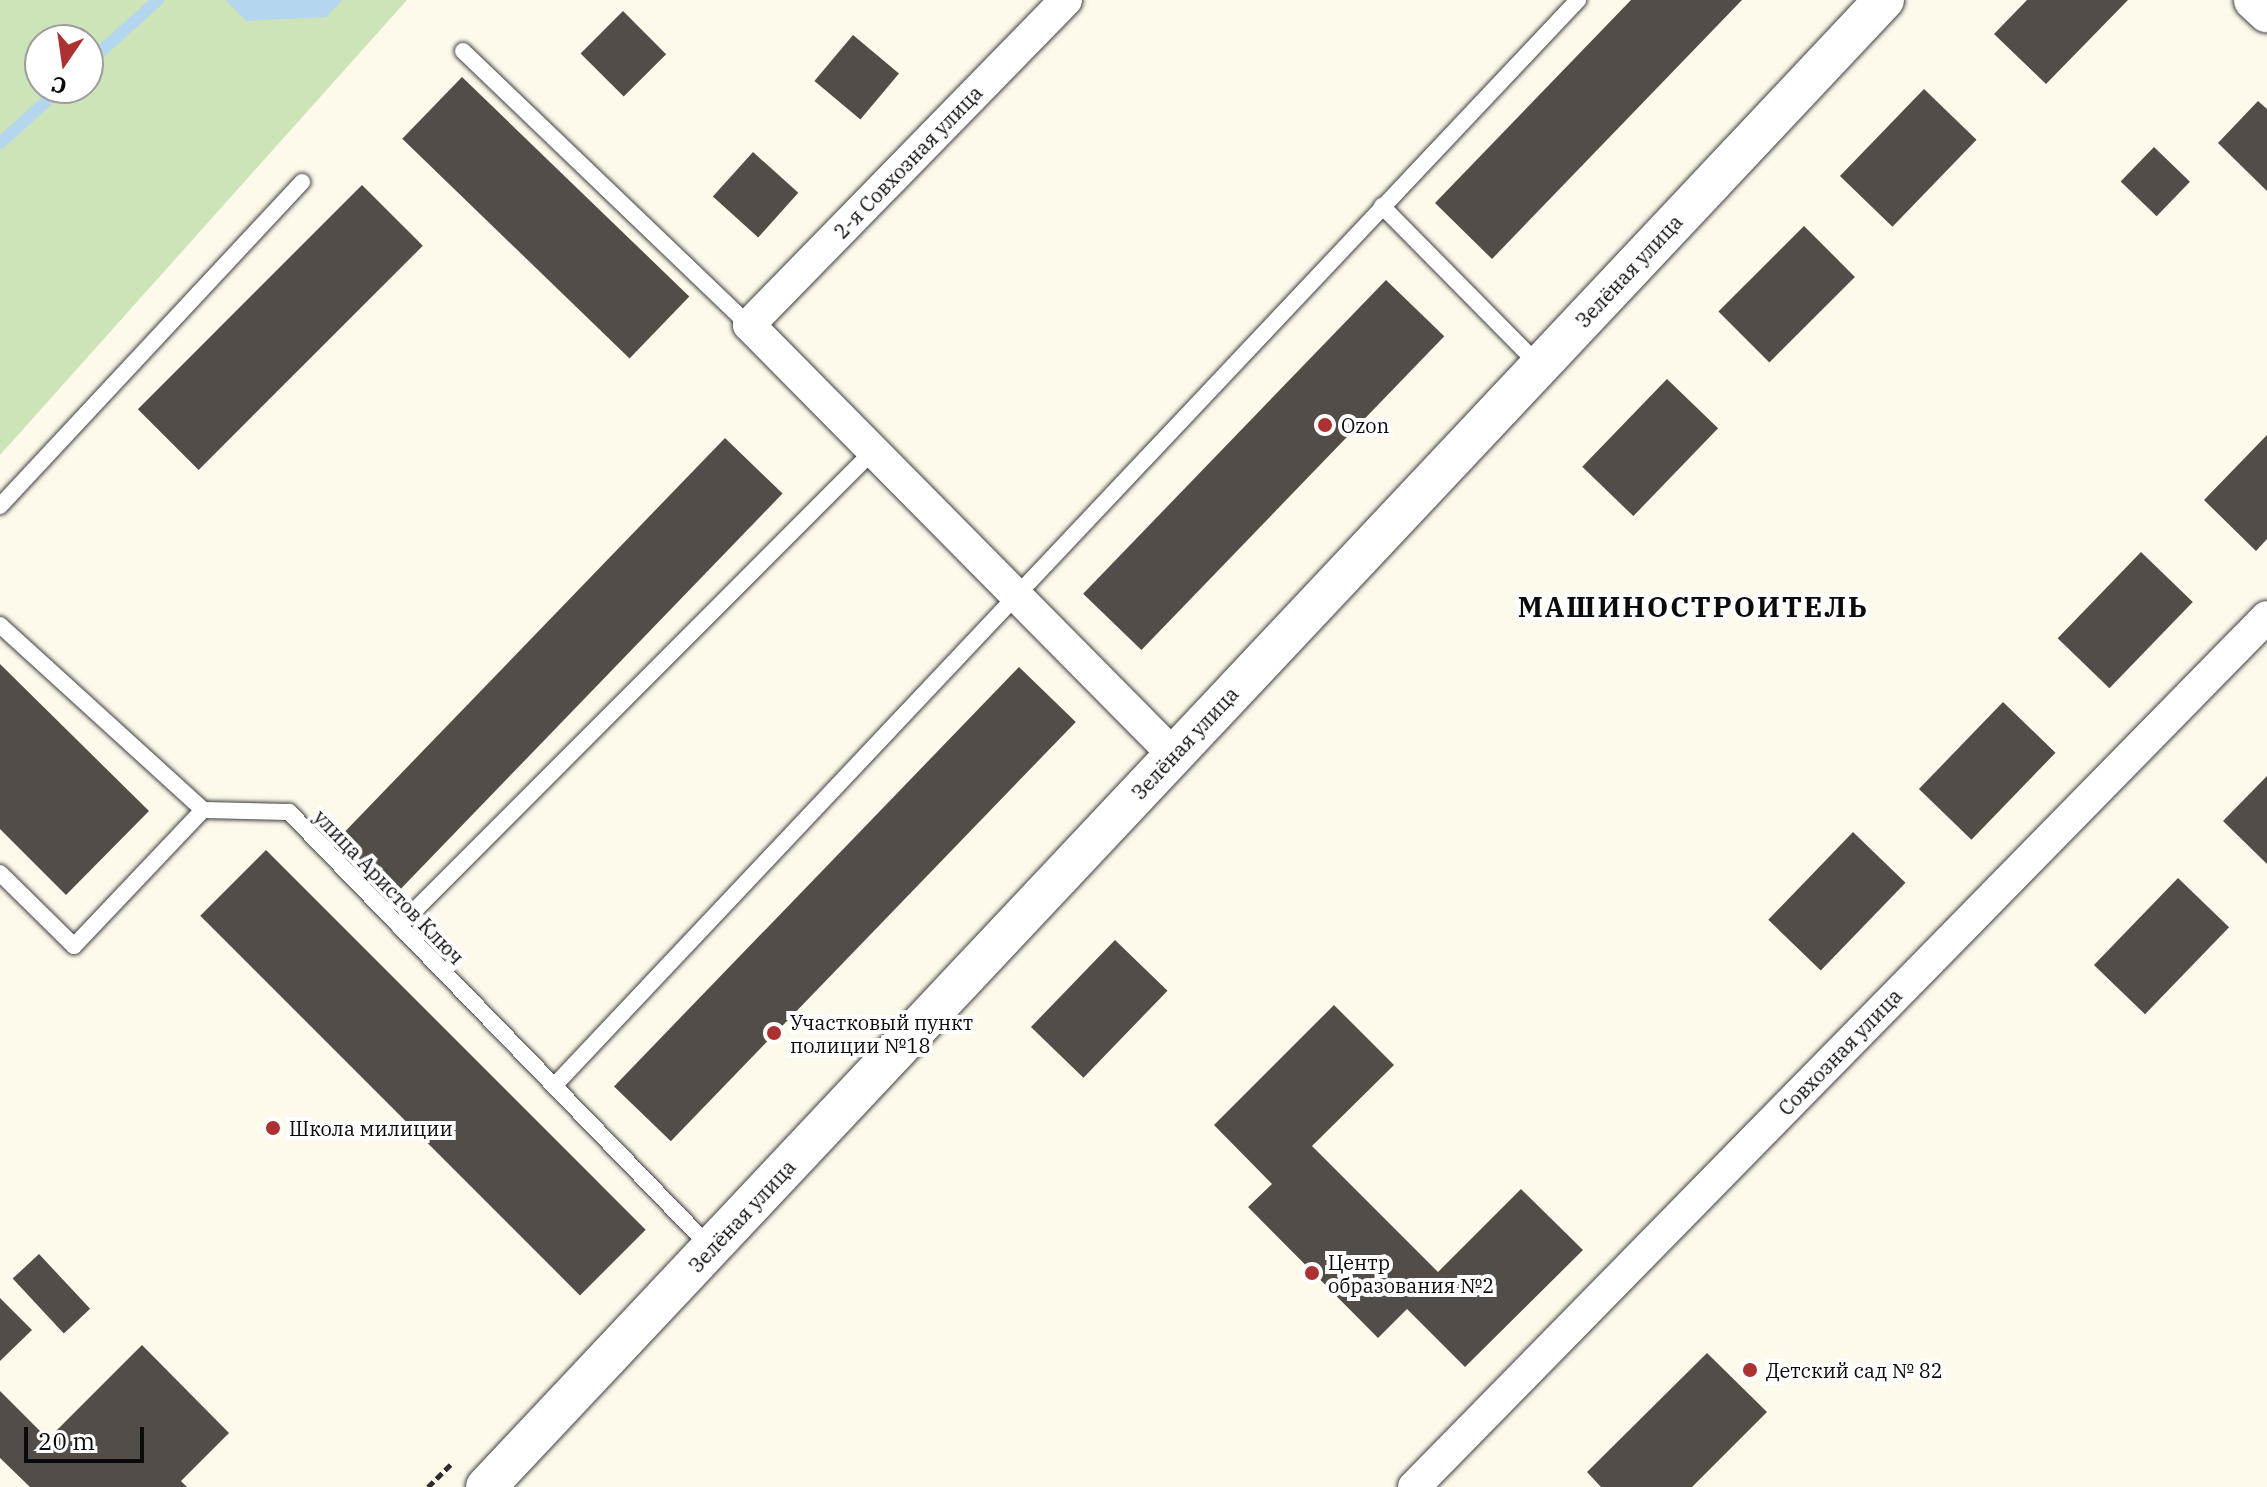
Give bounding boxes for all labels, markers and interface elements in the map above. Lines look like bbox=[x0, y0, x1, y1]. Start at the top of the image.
north arrow bbox=[24, 24, 104, 104]
text: С bbox=[49, 70, 69, 102]
street label: 2-я Совхозная улица bbox=[829, 81, 987, 243]
street label: Зелёная улица bbox=[1571, 210, 1687, 332]
place label: Ozon bbox=[1341, 413, 1389, 437]
marker: Ozon bbox=[1316, 416, 1334, 434]
district label: МАШИНОСТРОИТЕЛЬ bbox=[1518, 590, 1868, 624]
street label: Зелёная улица bbox=[1127, 682, 1243, 804]
street label: улица Аристов Ключ bbox=[309, 805, 469, 969]
street label: Совхозная улица bbox=[1773, 984, 1907, 1120]
place label: Участковый пункт полиции №18 bbox=[790, 1010, 973, 1057]
marker: Участковый пункт полиции №18 bbox=[765, 1024, 783, 1042]
place label: Школа милиции bbox=[289, 1116, 453, 1140]
marker: Школа милиции bbox=[264, 1119, 282, 1137]
street label: Зелёная улица bbox=[684, 1155, 800, 1277]
place label: Центр образования №2 bbox=[1328, 1250, 1494, 1297]
marker: Центр образования №2 bbox=[1303, 1264, 1321, 1282]
place label: Детский сад № 82 bbox=[1766, 1358, 1943, 1382]
marker: Детский сад № 82 bbox=[1741, 1361, 1759, 1379]
scale bar bbox=[28, 1411, 148, 1461]
text: 20 m bbox=[38, 1425, 95, 1457]

